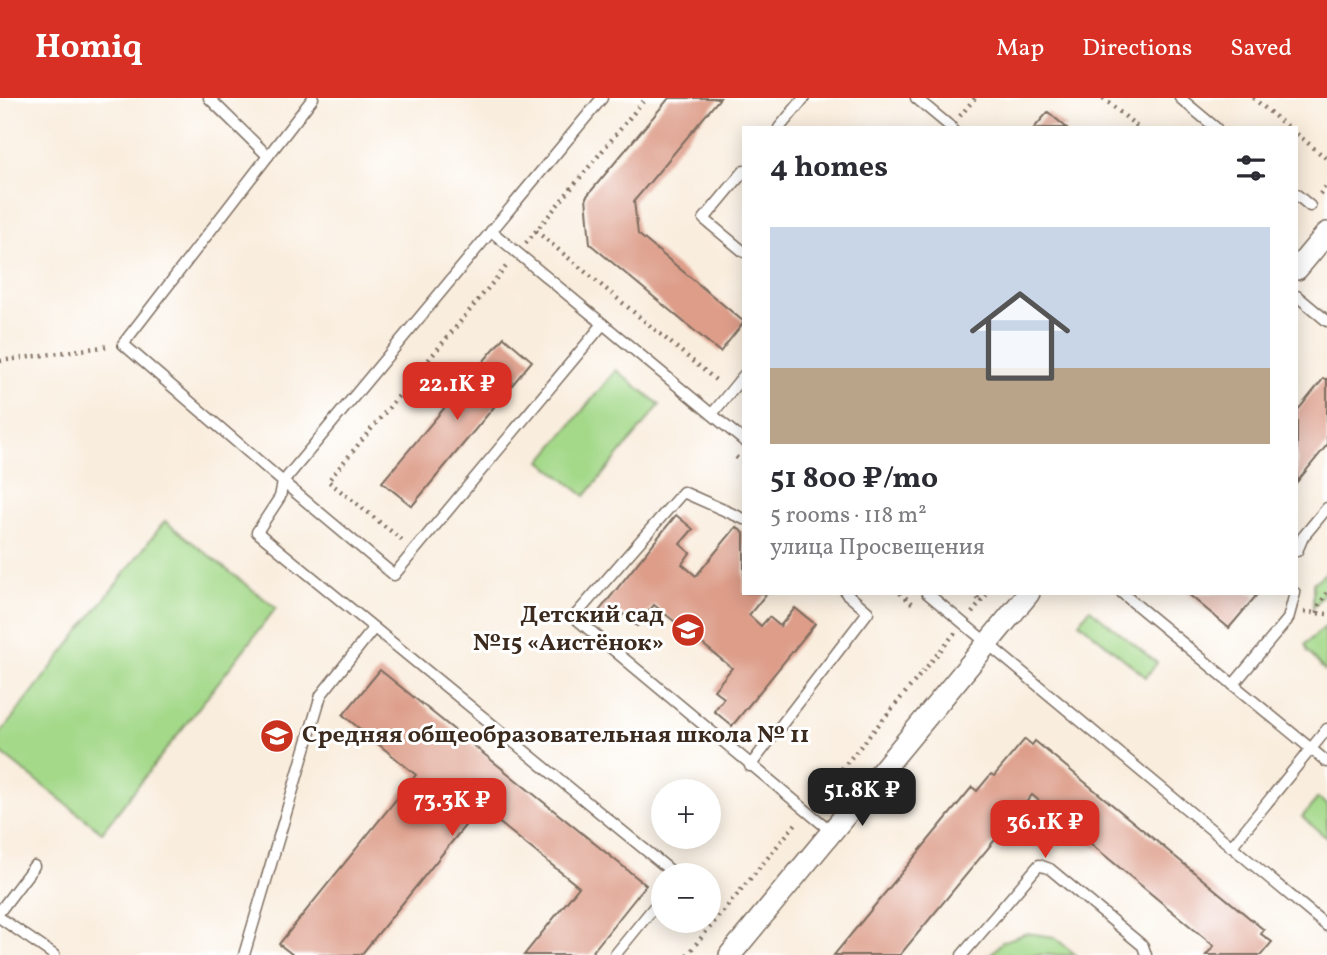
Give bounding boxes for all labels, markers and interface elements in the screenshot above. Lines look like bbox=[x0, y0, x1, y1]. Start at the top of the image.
text: Homiq bbox=[35, 26, 142, 72]
text: Map bbox=[996, 32, 1044, 66]
text: Directions bbox=[1082, 32, 1192, 66]
text: Saved bbox=[1230, 32, 1292, 66]
text: 4 homes bbox=[770, 147, 888, 189]
icon: filters bbox=[1232, 149, 1270, 187]
icon: home bbox=[957, 273, 1083, 399]
pin: 22.1K ₽ bbox=[392, 362, 522, 422]
text: 22.1K ₽ bbox=[419, 369, 495, 401]
text: 51 800 ₽/mo bbox=[770, 458, 938, 500]
text: 5 rooms · 118 m² bbox=[770, 500, 927, 532]
text: улица Просвещения bbox=[770, 532, 985, 564]
place label: Детский сад №15 «Аистёнок» bbox=[473, 599, 664, 661]
school or university icon: Детский сад №15 «Аистёнок» bbox=[669, 611, 707, 649]
school or university icon: Средняя общеобразовательная школа № 11 bbox=[258, 717, 296, 755]
place label: Средняя общеобразовательная школа № 11 bbox=[302, 719, 809, 753]
pin: 51.8K ₽ bbox=[797, 768, 927, 828]
text: 51.8K ₽ bbox=[824, 775, 900, 807]
pin: 73.3K ₽ bbox=[387, 778, 517, 838]
map controls bbox=[651, 779, 721, 933]
button: + bbox=[651, 779, 721, 849]
text: 73.3K ₽ bbox=[413, 785, 491, 817]
pin: 36.1K ₽ bbox=[980, 800, 1110, 860]
text: 36.1K ₽ bbox=[1006, 807, 1084, 839]
button: − bbox=[651, 863, 721, 933]

